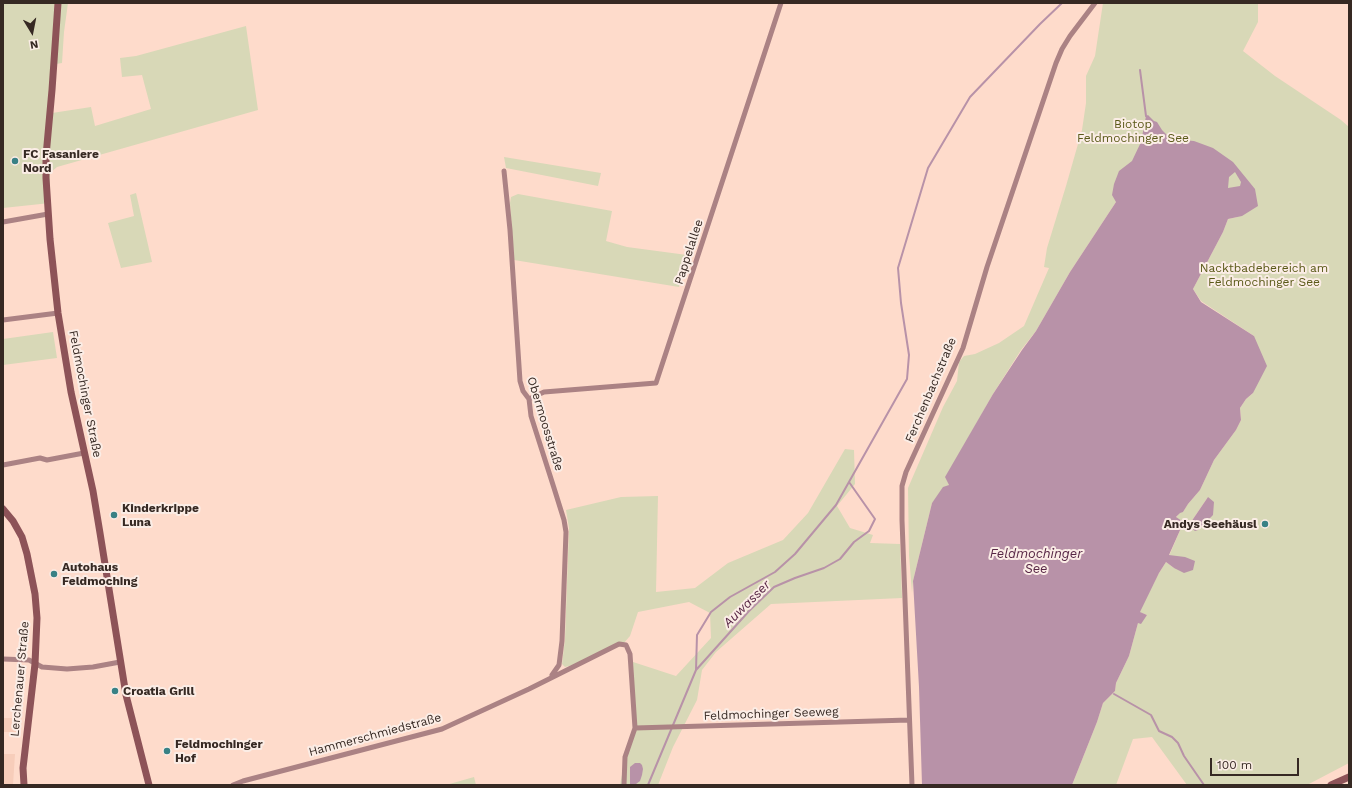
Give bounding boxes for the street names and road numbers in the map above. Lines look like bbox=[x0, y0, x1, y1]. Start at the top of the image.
street label: Pappelallee bbox=[672, 218, 706, 286]
street label: Feldmochinger Straße bbox=[66, 329, 104, 459]
street label: Ferchenbachstraße bbox=[902, 335, 960, 445]
street label: Obermoosstraße bbox=[524, 375, 566, 473]
street label: Lerchenauer Straße bbox=[8, 621, 32, 737]
street label: Feldmochinger Seeweg bbox=[703, 704, 839, 724]
street label: Hammerschmiedstraße bbox=[307, 710, 443, 760]

